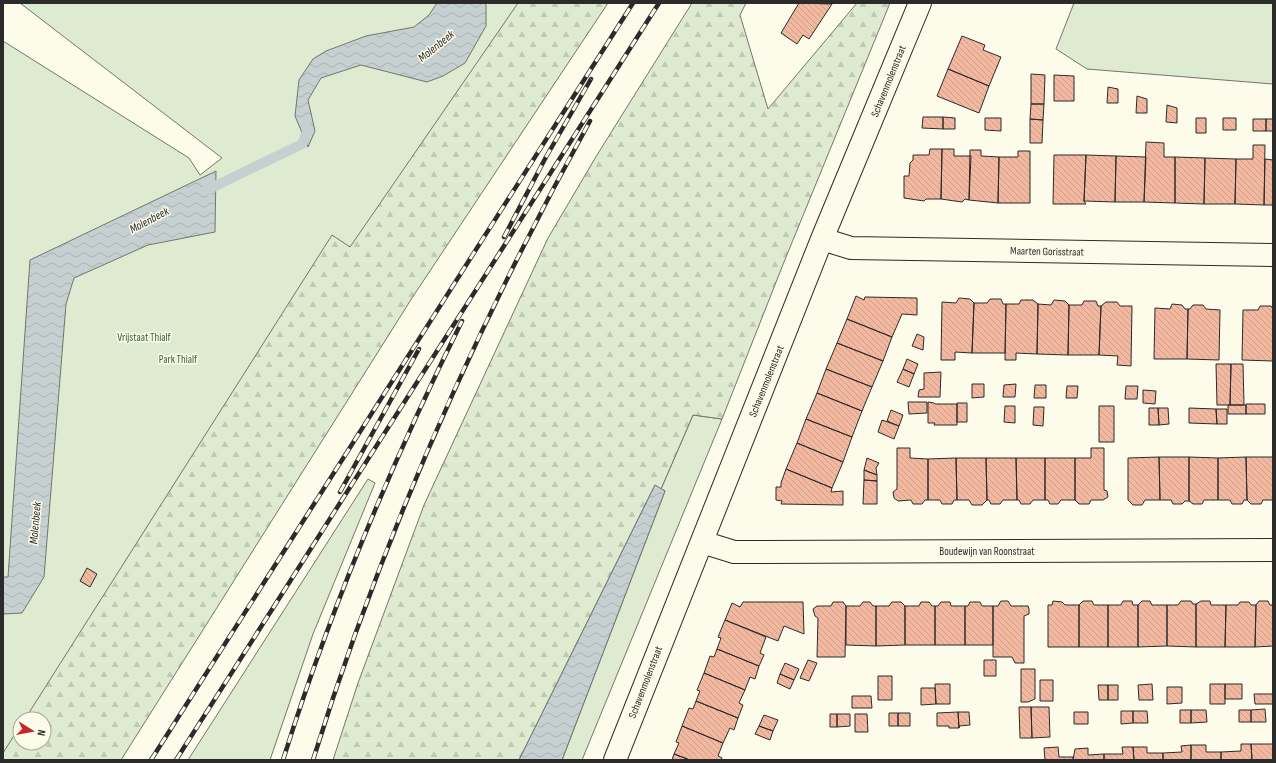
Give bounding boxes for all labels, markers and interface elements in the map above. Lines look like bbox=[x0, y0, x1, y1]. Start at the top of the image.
water label: Molenbeek bbox=[415, 27, 458, 66]
street label: Schavenmolenstraat bbox=[868, 43, 909, 119]
water label: Molenbeek bbox=[127, 204, 172, 237]
street label: Maarten Gorisstraat bbox=[1010, 244, 1085, 259]
park label: Vrijstaat Thialf bbox=[117, 331, 171, 344]
street label: Schavenmolenstraat bbox=[746, 343, 787, 419]
park label: Park Thialf bbox=[159, 353, 198, 366]
water label: Molenbeek bbox=[26, 501, 45, 545]
street label: Boudewijn van Roonstraat bbox=[939, 545, 1035, 558]
street label: Schavenmolenstraat bbox=[626, 644, 665, 720]
north arrow bbox=[12, 711, 52, 751]
text: N bbox=[34, 729, 48, 737]

